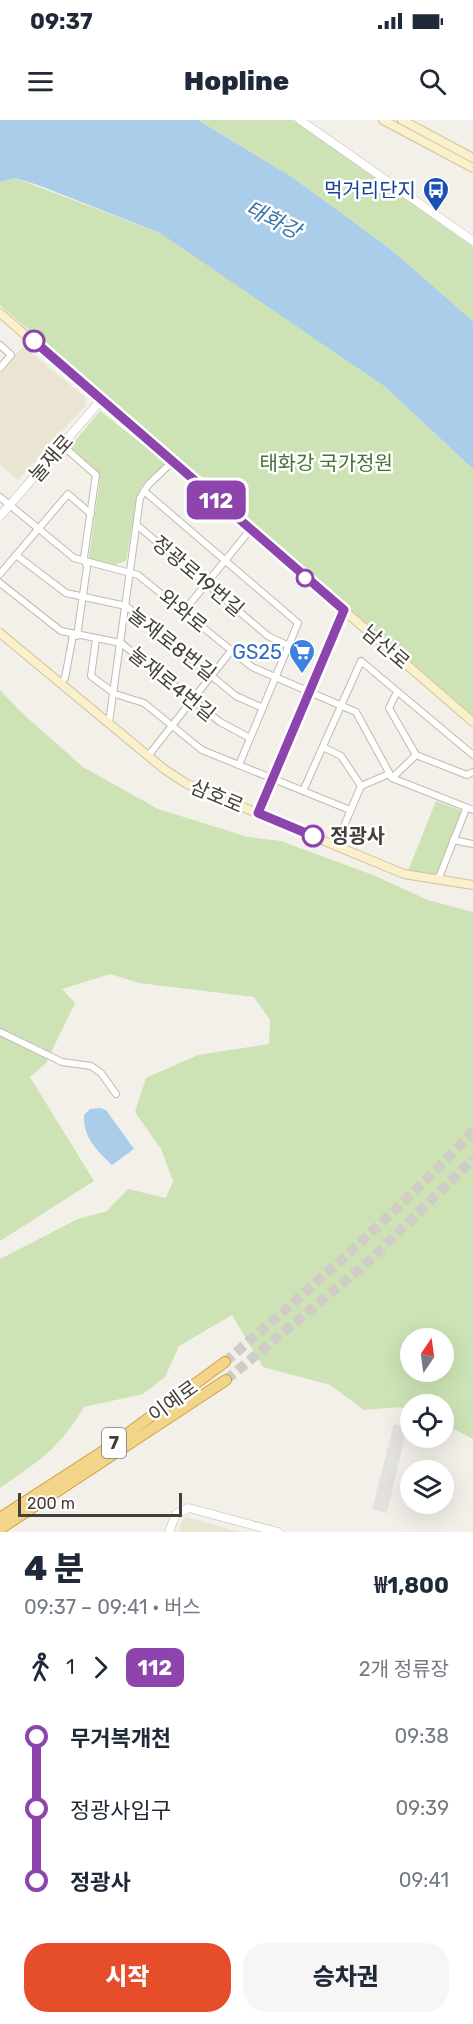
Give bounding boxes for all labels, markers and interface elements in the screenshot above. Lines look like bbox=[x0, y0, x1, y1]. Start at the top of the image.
text: 09:37 bbox=[30, 8, 93, 35]
icon: menu bbox=[24, 65, 57, 98]
text: Hopline bbox=[184, 65, 289, 97]
icon: search bbox=[416, 65, 449, 98]
bus stop icon: 먹거리단지 bbox=[421, 175, 451, 213]
place label: 먹거리단지 bbox=[324, 178, 416, 202]
water label: 태화강 bbox=[242, 195, 307, 245]
unlabelled marker bbox=[23, 330, 45, 352]
street label: 눌재로 bbox=[24, 429, 78, 487]
park label: 태화강 국가정원 bbox=[259, 451, 393, 475]
line badge: 112 bbox=[182, 480, 250, 520]
text: 112 bbox=[199, 488, 233, 513]
street label: 정광로19번길 bbox=[147, 531, 249, 621]
unlabelled marker bbox=[296, 569, 314, 587]
street label: 와와로 bbox=[154, 584, 212, 638]
street label: 눌재로8번길 bbox=[123, 602, 221, 686]
street label: 남산로 bbox=[357, 620, 415, 674]
supermarket icon: GS25 bbox=[287, 637, 317, 675]
place label: GS25 bbox=[232, 640, 282, 664]
street label: 눌재로4번길 bbox=[124, 642, 220, 726]
street label: 삼호로 bbox=[187, 774, 247, 818]
place label: 정광사 bbox=[330, 824, 385, 848]
marker: 정광사 bbox=[302, 825, 324, 847]
north arrow bbox=[400, 1328, 454, 1382]
map controls bbox=[400, 1328, 454, 1514]
street label: 이예로 bbox=[144, 1375, 202, 1427]
button: locate bbox=[400, 1394, 454, 1448]
road number: 7 bbox=[102, 1428, 126, 1458]
button: layers bbox=[400, 1460, 454, 1514]
scale bar bbox=[18, 1490, 182, 1518]
text: 200 m bbox=[27, 1494, 75, 1513]
text: 4 분 bbox=[24, 1549, 84, 1588]
text: ₩1,800 bbox=[374, 1572, 449, 1599]
text: 09:37 – 09:41 · 버스 bbox=[24, 1595, 201, 1619]
icon: walk bbox=[24, 1651, 57, 1684]
icon: forward bbox=[84, 1651, 117, 1684]
text: 1 bbox=[66, 1655, 75, 1679]
text: 112 bbox=[138, 1655, 172, 1680]
text: 2개 정류장 bbox=[359, 1657, 449, 1681]
text: 09:38 bbox=[395, 1724, 449, 1748]
text: 무거복개천 bbox=[70, 1725, 171, 1752]
text: 09:39 bbox=[395, 1796, 449, 1820]
text: 정광사입구 bbox=[70, 1797, 171, 1824]
text: 09:41 bbox=[399, 1868, 449, 1892]
text: 정광사 bbox=[70, 1869, 131, 1896]
button: 시작 bbox=[24, 1943, 231, 2012]
button: 승차권 bbox=[243, 1943, 449, 2012]

